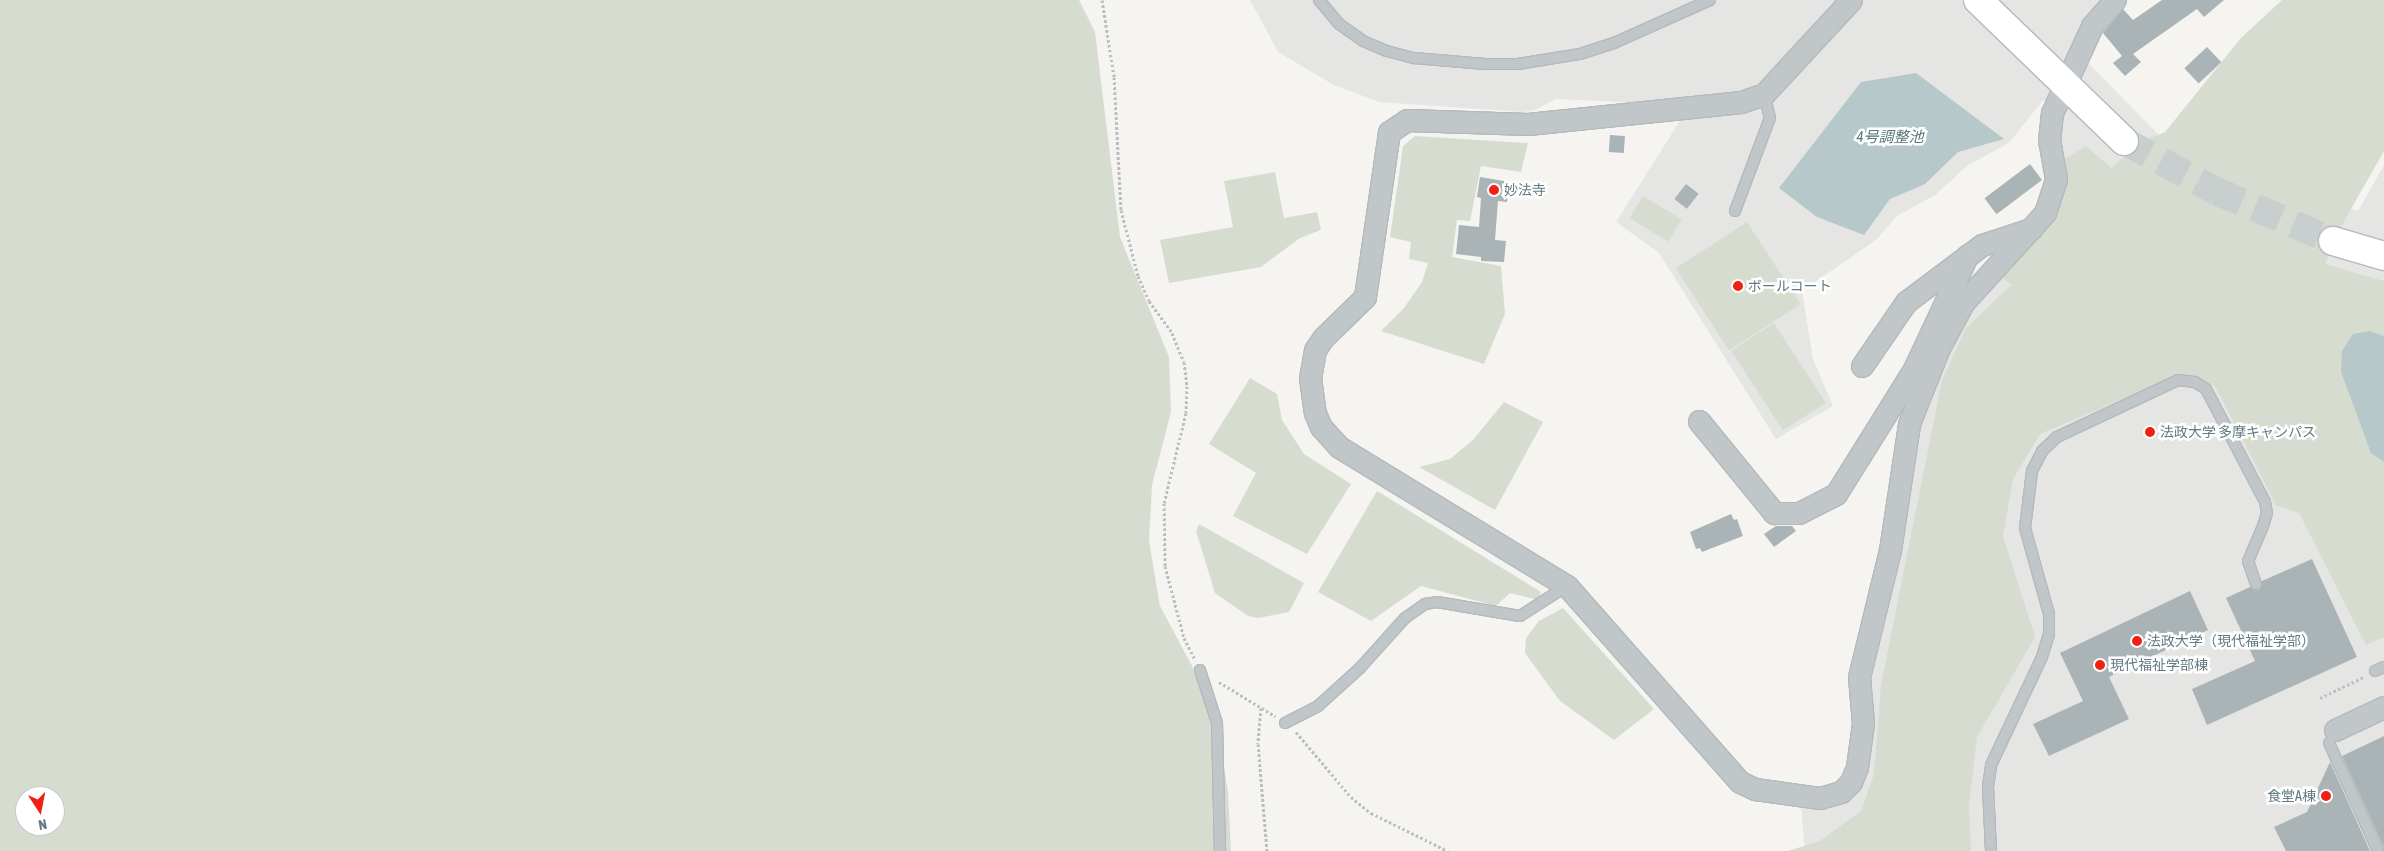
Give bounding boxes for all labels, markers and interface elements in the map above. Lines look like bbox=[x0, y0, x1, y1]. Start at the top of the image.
water label: 4号調整池 bbox=[1856, 128, 1924, 146]
place label: 妙法寺 bbox=[1504, 182, 1546, 198]
marker: 妙法寺 bbox=[1488, 184, 1500, 196]
place label: ボールコート bbox=[1748, 278, 1832, 294]
marker: ボールコート bbox=[1732, 280, 1744, 292]
place label: 法政大学 多摩キャンパス bbox=[2160, 424, 2316, 440]
marker: 法政大学 多摩キャンパス bbox=[2144, 426, 2156, 438]
place label: 法政大学（現代福祉学部） bbox=[2147, 633, 2315, 649]
marker: 法政大学（現代福祉学部） bbox=[2131, 635, 2143, 647]
place label: 現代福祉学部棟 bbox=[2110, 657, 2208, 673]
marker: 現代福祉学部棟 bbox=[2094, 659, 2106, 671]
north arrow bbox=[15, 786, 65, 836]
place label: 食堂A棟 bbox=[2267, 788, 2316, 804]
marker: 食堂A棟 bbox=[2320, 790, 2332, 802]
text: N bbox=[37, 816, 48, 833]

